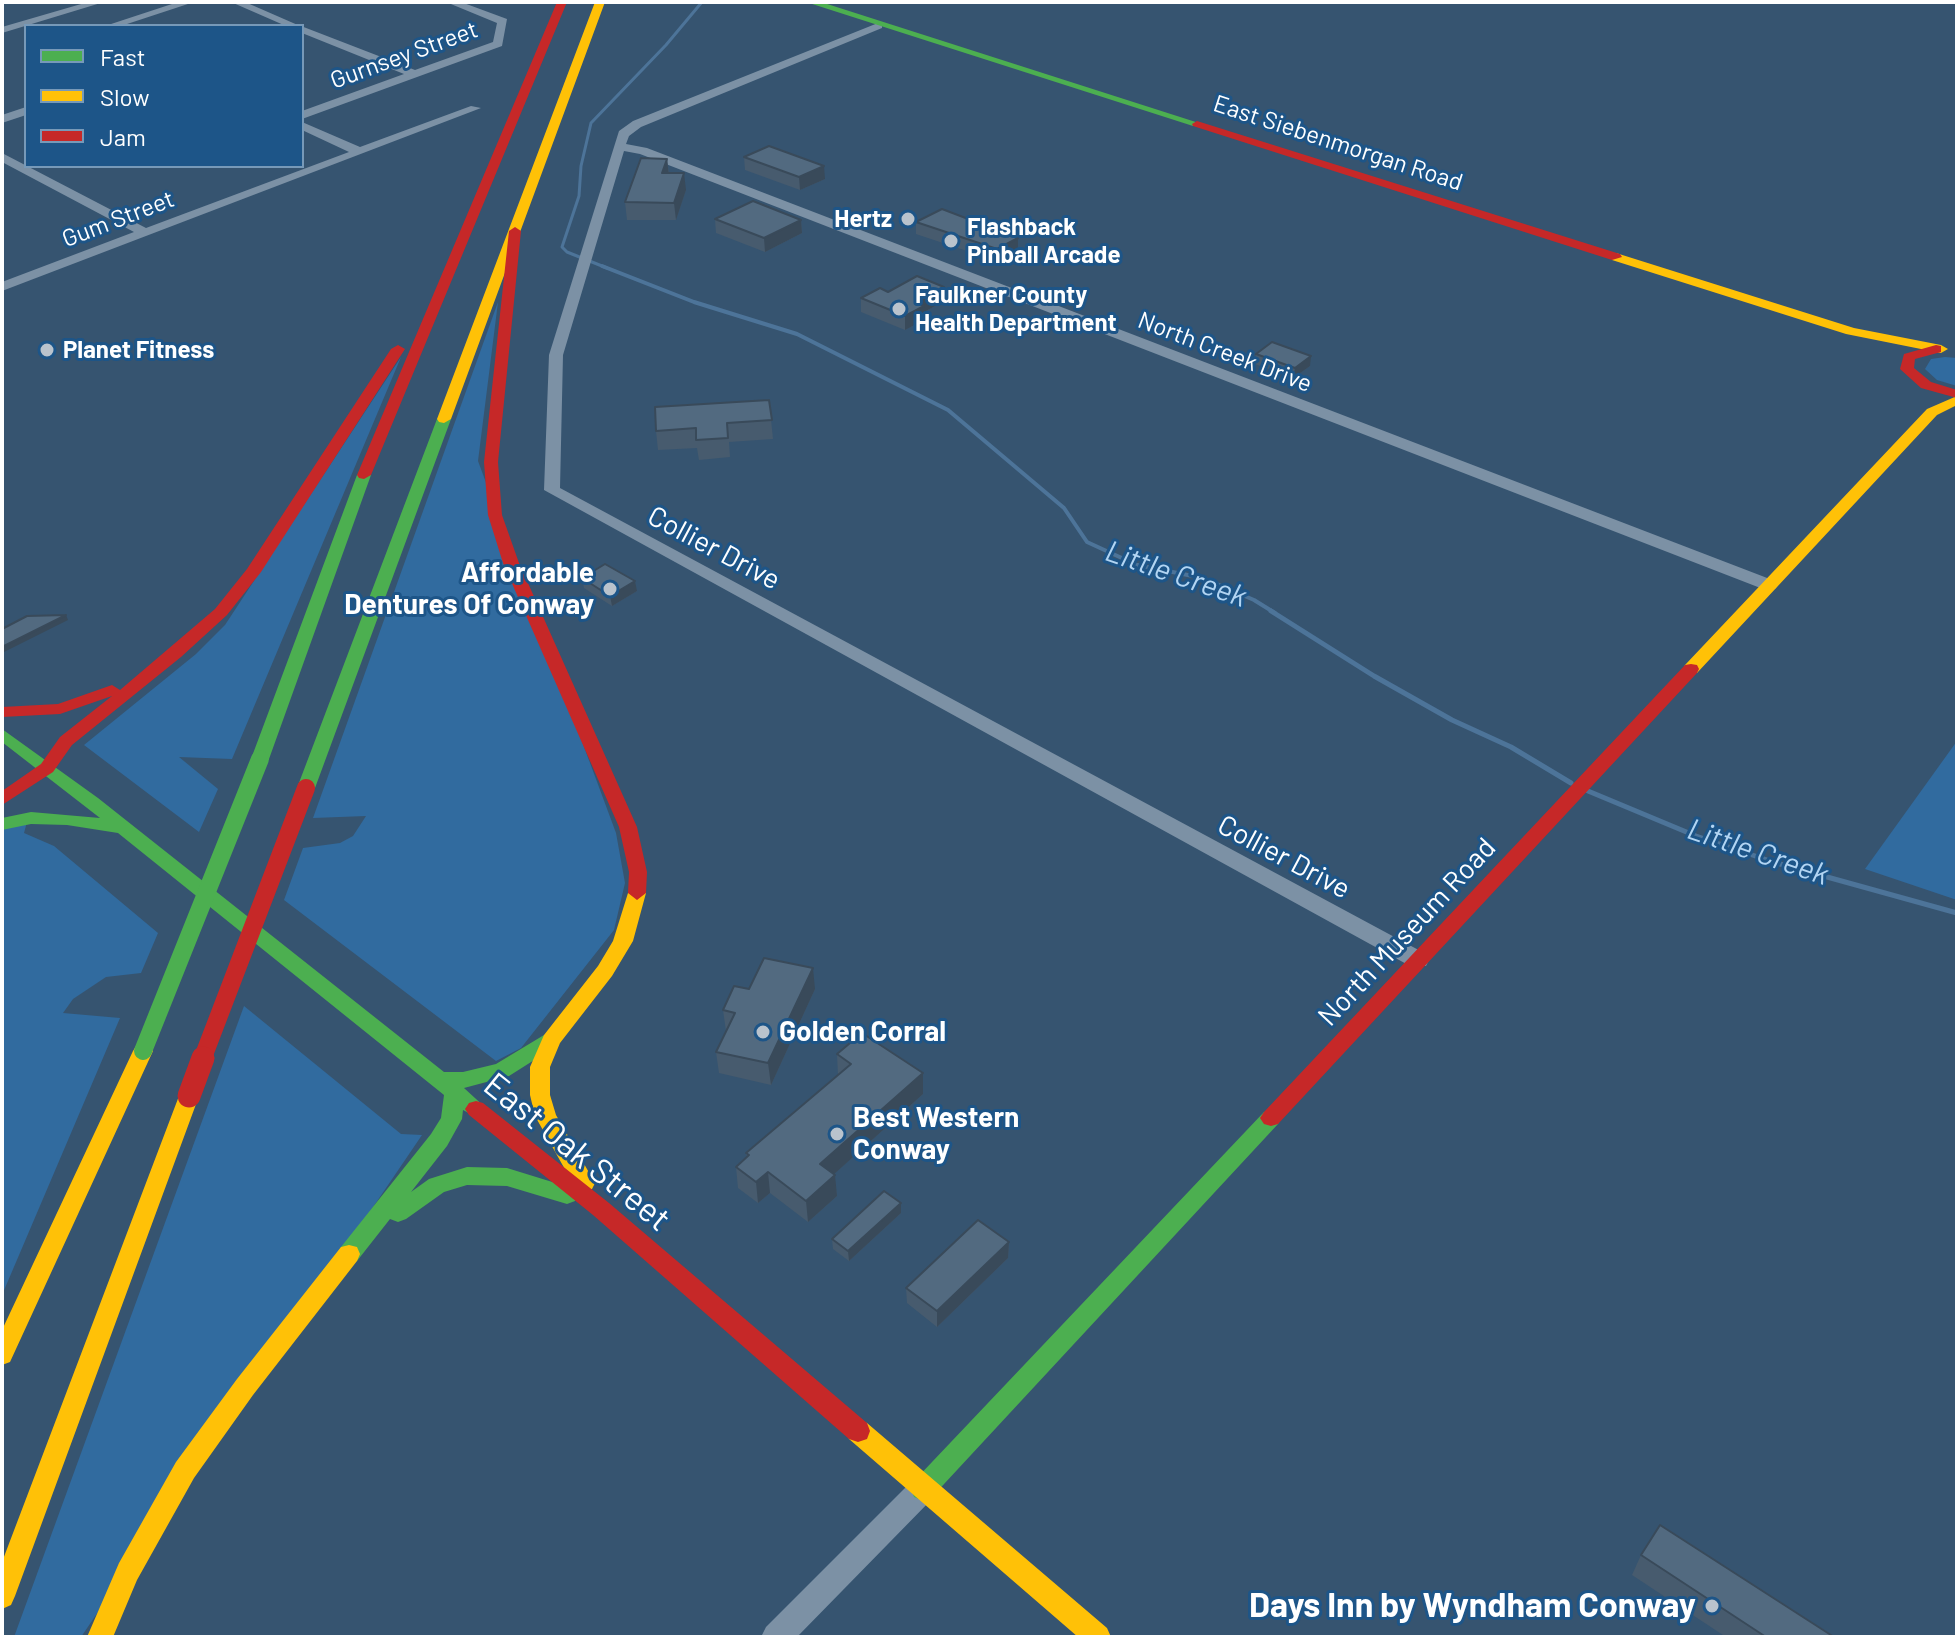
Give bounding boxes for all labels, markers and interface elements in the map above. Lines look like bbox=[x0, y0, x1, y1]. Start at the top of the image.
street label: Gurnsey Street bbox=[326, 15, 482, 95]
legend bbox=[24, 24, 304, 168]
text: Fast bbox=[100, 42, 145, 71]
text: Slow bbox=[100, 82, 149, 111]
street label: East Siebenmorgan Road bbox=[1210, 89, 1466, 197]
text: Jam bbox=[100, 122, 146, 151]
street label: Gum Street bbox=[58, 184, 178, 254]
place label: Hertz bbox=[834, 205, 892, 233]
marker: Hertz bbox=[899, 210, 917, 228]
place label: Flashback Pinball Arcade bbox=[967, 213, 1121, 269]
marker: Flashback Pinball Arcade bbox=[942, 232, 960, 250]
place label: Faulkner County Health Department bbox=[915, 281, 1117, 337]
marker: Faulkner County Health Department bbox=[890, 300, 908, 318]
street label: North Creek Drive bbox=[1134, 306, 1316, 398]
place label: Planet Fitness bbox=[63, 336, 214, 364]
marker: Planet Fitness bbox=[38, 341, 56, 359]
street label: Collier Drive bbox=[642, 499, 786, 597]
water label: Little Creek bbox=[1101, 533, 1251, 615]
place label: Affordable Dentures Of Conway bbox=[344, 556, 594, 622]
marker: Affordable Dentures Of Conway bbox=[601, 580, 619, 598]
street label: Collier Drive bbox=[1212, 808, 1356, 906]
water label: Little Creek bbox=[1683, 811, 1833, 893]
street label: North Museum Road bbox=[1311, 831, 1503, 1033]
place label: Golden Corral bbox=[779, 1015, 946, 1049]
marker: Golden Corral bbox=[754, 1023, 772, 1041]
street label: East Oak Street bbox=[475, 1064, 679, 1240]
place label: Best Western Conway bbox=[853, 1101, 1019, 1167]
marker: Best Western Conway bbox=[828, 1125, 846, 1143]
place label: Days Inn by Wyndham Conway bbox=[1249, 1586, 1696, 1626]
marker: Days Inn by Wyndham Conway bbox=[1703, 1597, 1721, 1615]

